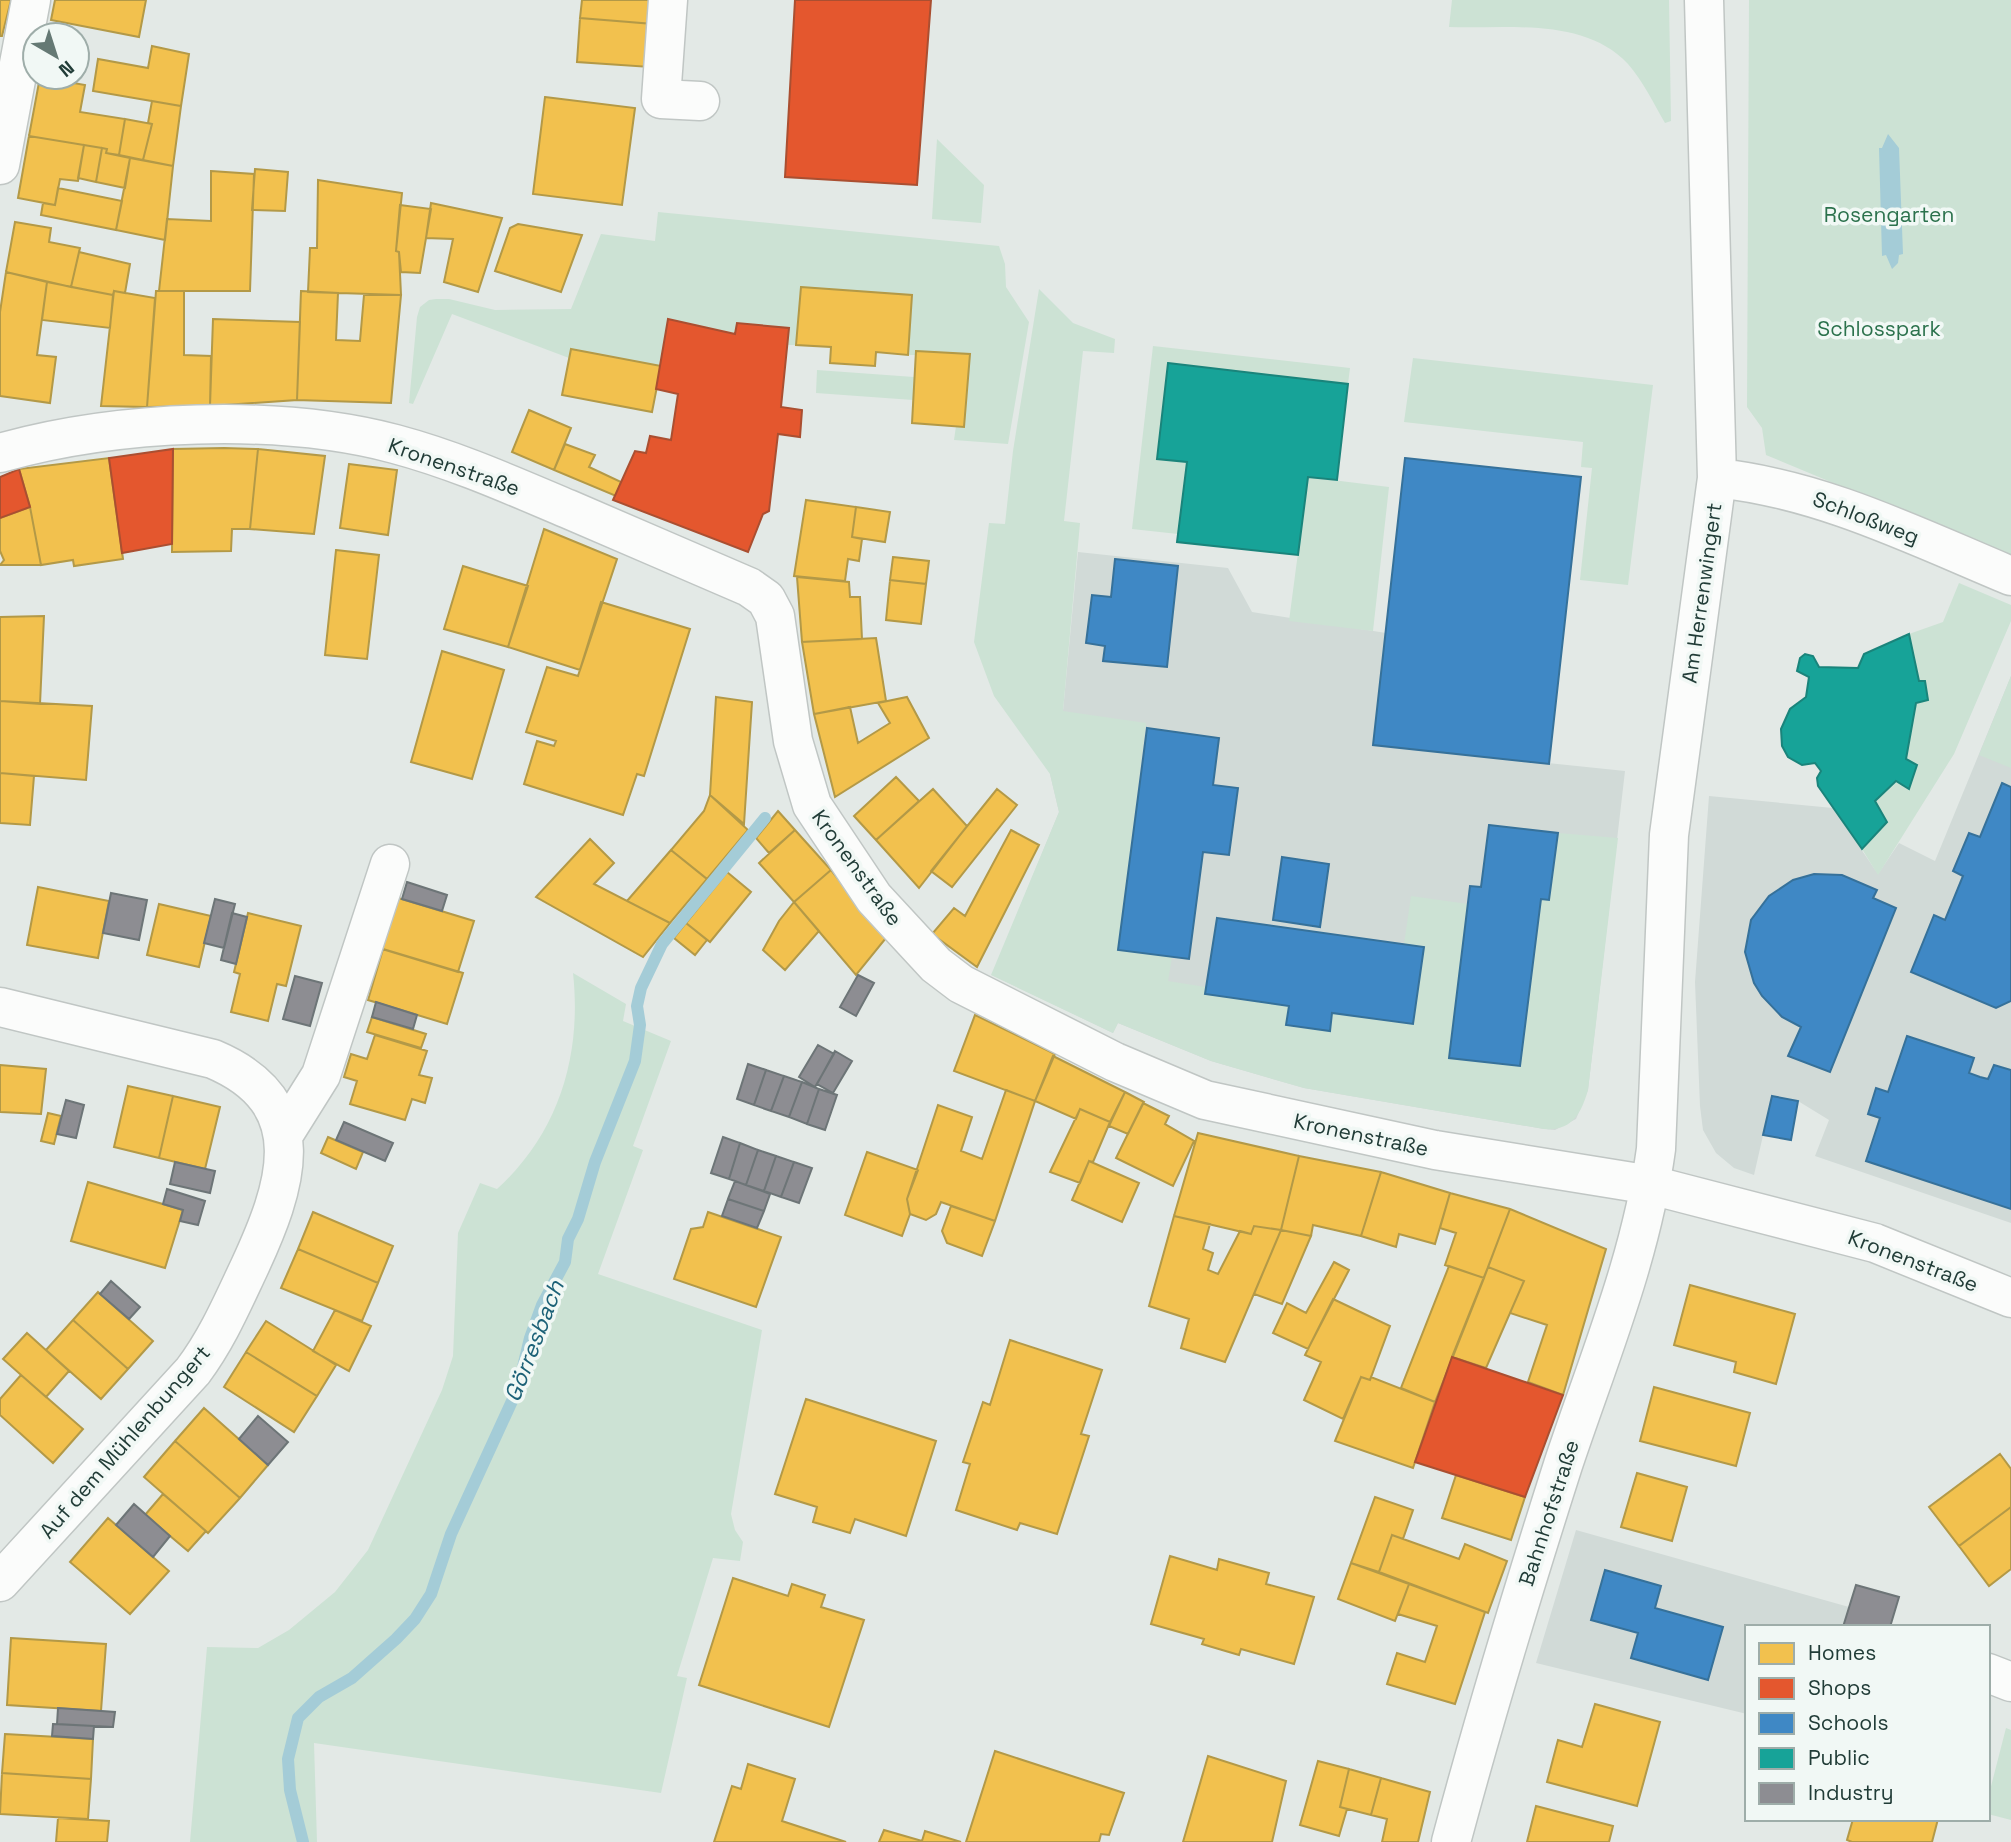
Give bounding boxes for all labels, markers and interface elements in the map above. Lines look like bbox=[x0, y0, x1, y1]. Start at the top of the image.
north arrow bbox=[21, 21, 91, 91]
text: N bbox=[54, 55, 79, 83]
park label: Rosengarten bbox=[1824, 201, 1954, 228]
park label: Schlosspark bbox=[1817, 315, 1941, 342]
street label: Kronenstraße bbox=[385, 431, 523, 502]
street label: Schloßweg bbox=[1809, 485, 1923, 550]
street label: Am Herrenwingert bbox=[1675, 501, 1728, 685]
street label: Kronenstraße bbox=[806, 804, 909, 931]
street label: Kronenstraße bbox=[1291, 1107, 1431, 1162]
street label: Kronenstraße bbox=[1844, 1223, 1982, 1298]
water label: Görresbach bbox=[497, 1275, 571, 1406]
street label: Auf dem Mühlenbungert bbox=[33, 1340, 216, 1544]
street label: Bahnhofstraße bbox=[1512, 1436, 1585, 1589]
legend bbox=[1745, 1625, 1990, 1821]
text: Homes bbox=[1808, 1639, 1876, 1666]
text: Shops bbox=[1808, 1674, 1871, 1701]
text: Schools bbox=[1808, 1709, 1888, 1736]
text: Public bbox=[1808, 1744, 1870, 1771]
text: Industry bbox=[1808, 1779, 1894, 1806]

